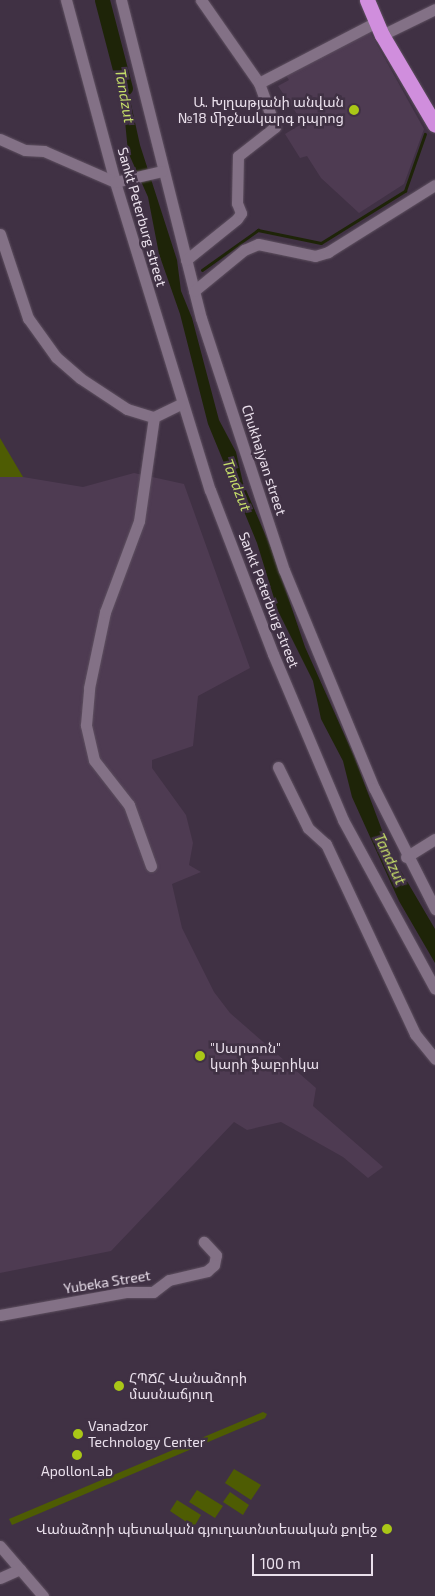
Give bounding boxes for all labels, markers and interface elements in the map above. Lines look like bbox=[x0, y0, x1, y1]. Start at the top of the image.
water label: Tandzut bbox=[111, 68, 139, 124]
place label: Ա. Խլղաթյանի անվան №18 միջնակարգ դպրոց bbox=[178, 94, 344, 126]
marker: Ա. Խլղաթյանի անվան №18 միջնակարգ դպրոց bbox=[348, 104, 360, 116]
street label: Sankt Peterburg street bbox=[114, 145, 170, 289]
street label: Chukhajyan street bbox=[238, 403, 290, 517]
water label: Tandzut bbox=[219, 456, 255, 514]
street label: Sankt Peterburg street bbox=[235, 530, 303, 670]
water label: Tandzut bbox=[370, 830, 410, 888]
place label: "Սարտոն" կարի ֆաբրիկա bbox=[210, 1040, 319, 1072]
marker: "Սարտոն" կարի ֆաբրիկա bbox=[194, 1050, 206, 1062]
street label: Yubeka Street bbox=[62, 1267, 152, 1297]
place label: ՀՊՃՀ Վանաձորի մասնաճյուղ bbox=[129, 1370, 247, 1402]
marker: ՀՊՃՀ Վանաձորի մասնաճյուղ bbox=[113, 1380, 125, 1392]
place label: Vanadzor Technology Center bbox=[88, 1418, 206, 1450]
marker: Vanadzor Technology Center bbox=[72, 1428, 84, 1440]
marker: ApollonLab bbox=[71, 1449, 83, 1461]
place label: ApollonLab bbox=[41, 1463, 113, 1479]
place label: Վանաձորի պետական գյուղատնտեսական քոլեջ bbox=[36, 1521, 377, 1537]
marker: Վանաձորի պետական գյուղատնտեսական քոլեջ bbox=[381, 1523, 393, 1535]
scale bar bbox=[255, 1544, 376, 1576]
text: 100 m bbox=[260, 1554, 301, 1572]

